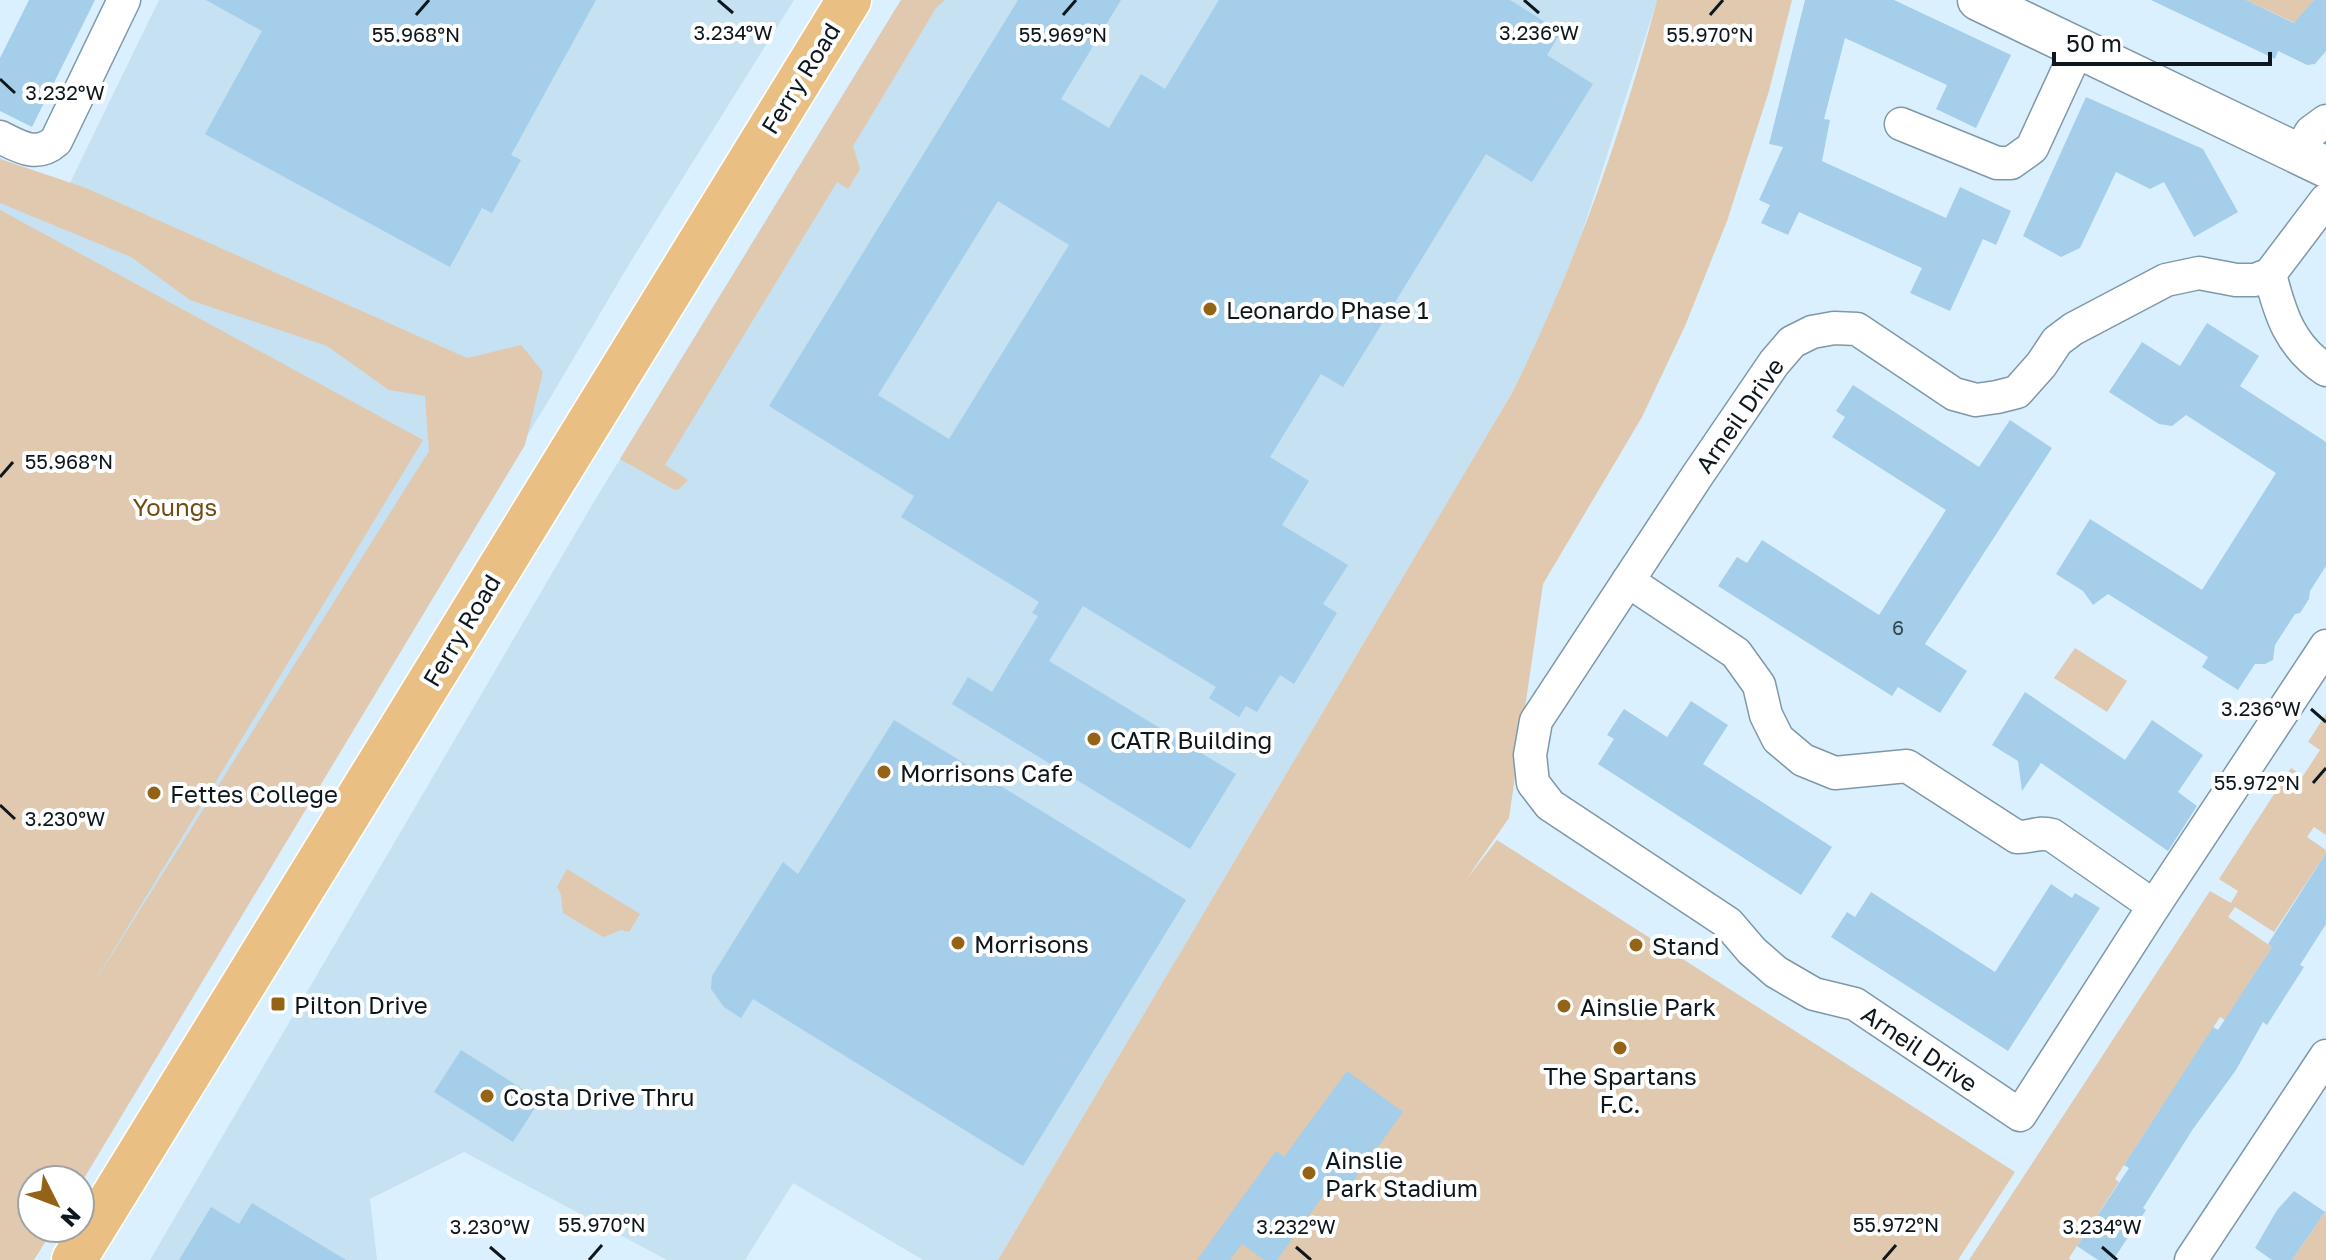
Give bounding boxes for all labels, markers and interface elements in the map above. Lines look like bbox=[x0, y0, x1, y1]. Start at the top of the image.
scale bar bbox=[2054, 16, 2270, 66]
street label: Ferry Road bbox=[754, 17, 846, 139]
text: 3.234°W bbox=[693, 20, 773, 44]
text: 3.236°W bbox=[1499, 20, 1579, 44]
text: 55.968°N bbox=[372, 22, 460, 46]
text: 55.969°N bbox=[1019, 22, 1107, 46]
text: 55.970°N bbox=[1666, 22, 1754, 46]
text: 50 m bbox=[2066, 28, 2122, 57]
text: 3.232°W bbox=[25, 80, 105, 104]
place label: Leonardo Phase 1 bbox=[1226, 295, 1429, 324]
marker: Leonardo Phase 1 bbox=[1201, 300, 1219, 318]
street label: Arneil Drive bbox=[1689, 352, 1789, 478]
text: 55.968°N bbox=[25, 449, 113, 473]
park label: Youngs bbox=[133, 492, 217, 521]
street label: Ferry Road bbox=[416, 569, 506, 691]
house number: 6 bbox=[1892, 615, 1904, 639]
text: 3.236°W bbox=[2221, 696, 2301, 720]
place label: CATR Building bbox=[1110, 725, 1272, 754]
marker: CATR Building bbox=[1085, 730, 1103, 748]
place label: Morrisons Cafe bbox=[900, 758, 1073, 787]
marker: Morrisons Cafe bbox=[875, 763, 893, 781]
text: 55.972°N bbox=[2214, 770, 2300, 794]
place label: Fettes College bbox=[170, 779, 338, 808]
marker: Fettes College bbox=[145, 784, 163, 802]
text: 3.230°W bbox=[25, 806, 105, 830]
place label: Morrisons bbox=[974, 929, 1089, 958]
place label: Stand bbox=[1652, 931, 1720, 960]
marker: Morrisons bbox=[949, 934, 967, 952]
marker: Stand bbox=[1627, 936, 1645, 954]
place label: Pilton Drive bbox=[294, 990, 428, 1019]
place label: Ainslie Park bbox=[1580, 992, 1716, 1021]
marker: Pilton Drive bbox=[269, 995, 287, 1013]
marker: Ainslie Park bbox=[1555, 997, 1573, 1015]
street label: Arneil Drive bbox=[1856, 999, 1984, 1097]
marker: The Spartans F.C. bbox=[1611, 1039, 1629, 1057]
place label: The Spartans F.C. bbox=[1543, 1061, 1697, 1118]
place label: Costa Drive Thru bbox=[503, 1082, 695, 1111]
marker: Costa Drive Thru bbox=[478, 1087, 496, 1105]
place label: Ainslie Park Stadium bbox=[1325, 1145, 1478, 1202]
north arrow bbox=[16, 1164, 96, 1244]
marker: Ainslie Park Stadium bbox=[1300, 1164, 1318, 1182]
text: N bbox=[56, 1202, 87, 1233]
text: 55.970°N bbox=[558, 1212, 646, 1236]
text: 55.972°N bbox=[1853, 1212, 1939, 1236]
text: 3.230°W bbox=[450, 1214, 530, 1238]
text: 3.232°W bbox=[1256, 1214, 1336, 1238]
text: 3.234°W bbox=[2062, 1214, 2142, 1238]

